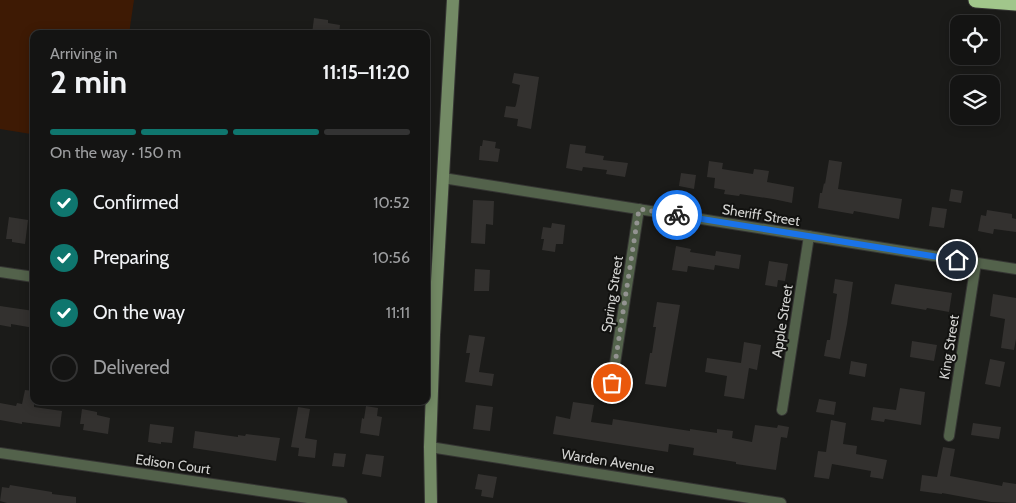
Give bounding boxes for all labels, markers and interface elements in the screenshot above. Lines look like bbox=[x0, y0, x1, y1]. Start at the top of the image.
map controls bbox=[950, 15, 1000, 125]
button: locate bbox=[950, 15, 1000, 65]
text: Arriving in bbox=[50, 44, 117, 63]
text: 11:15–11:20 bbox=[323, 61, 410, 84]
text: 2 min bbox=[50, 62, 127, 101]
button: layers bbox=[950, 75, 1000, 125]
text: On the way · 150 m bbox=[50, 143, 181, 162]
icon: check bbox=[50, 189, 78, 217]
courier bbox=[652, 190, 702, 240]
text: Confirmed bbox=[93, 191, 179, 214]
text: 10:52 bbox=[373, 193, 410, 212]
street label: Sheriff Street bbox=[721, 200, 802, 230]
icon: bike bbox=[663, 201, 691, 229]
pin bbox=[936, 239, 978, 281]
icon: check bbox=[50, 244, 78, 272]
text: Preparing bbox=[93, 246, 169, 269]
icon: home bbox=[943, 246, 971, 274]
text: 10:56 bbox=[373, 248, 410, 267]
street label: Spring Street bbox=[597, 254, 627, 334]
street label: Apple Street bbox=[767, 283, 797, 359]
icon: check bbox=[50, 299, 78, 327]
text: On the way bbox=[93, 301, 185, 324]
text: 11:11 bbox=[386, 303, 410, 322]
street label: King Street bbox=[935, 313, 963, 381]
text: Delivered bbox=[93, 356, 170, 379]
pin bbox=[591, 362, 633, 404]
icon: bag bbox=[598, 369, 626, 397]
street label: Warden Avenue bbox=[560, 445, 656, 477]
street label: Edison Court bbox=[134, 450, 212, 478]

